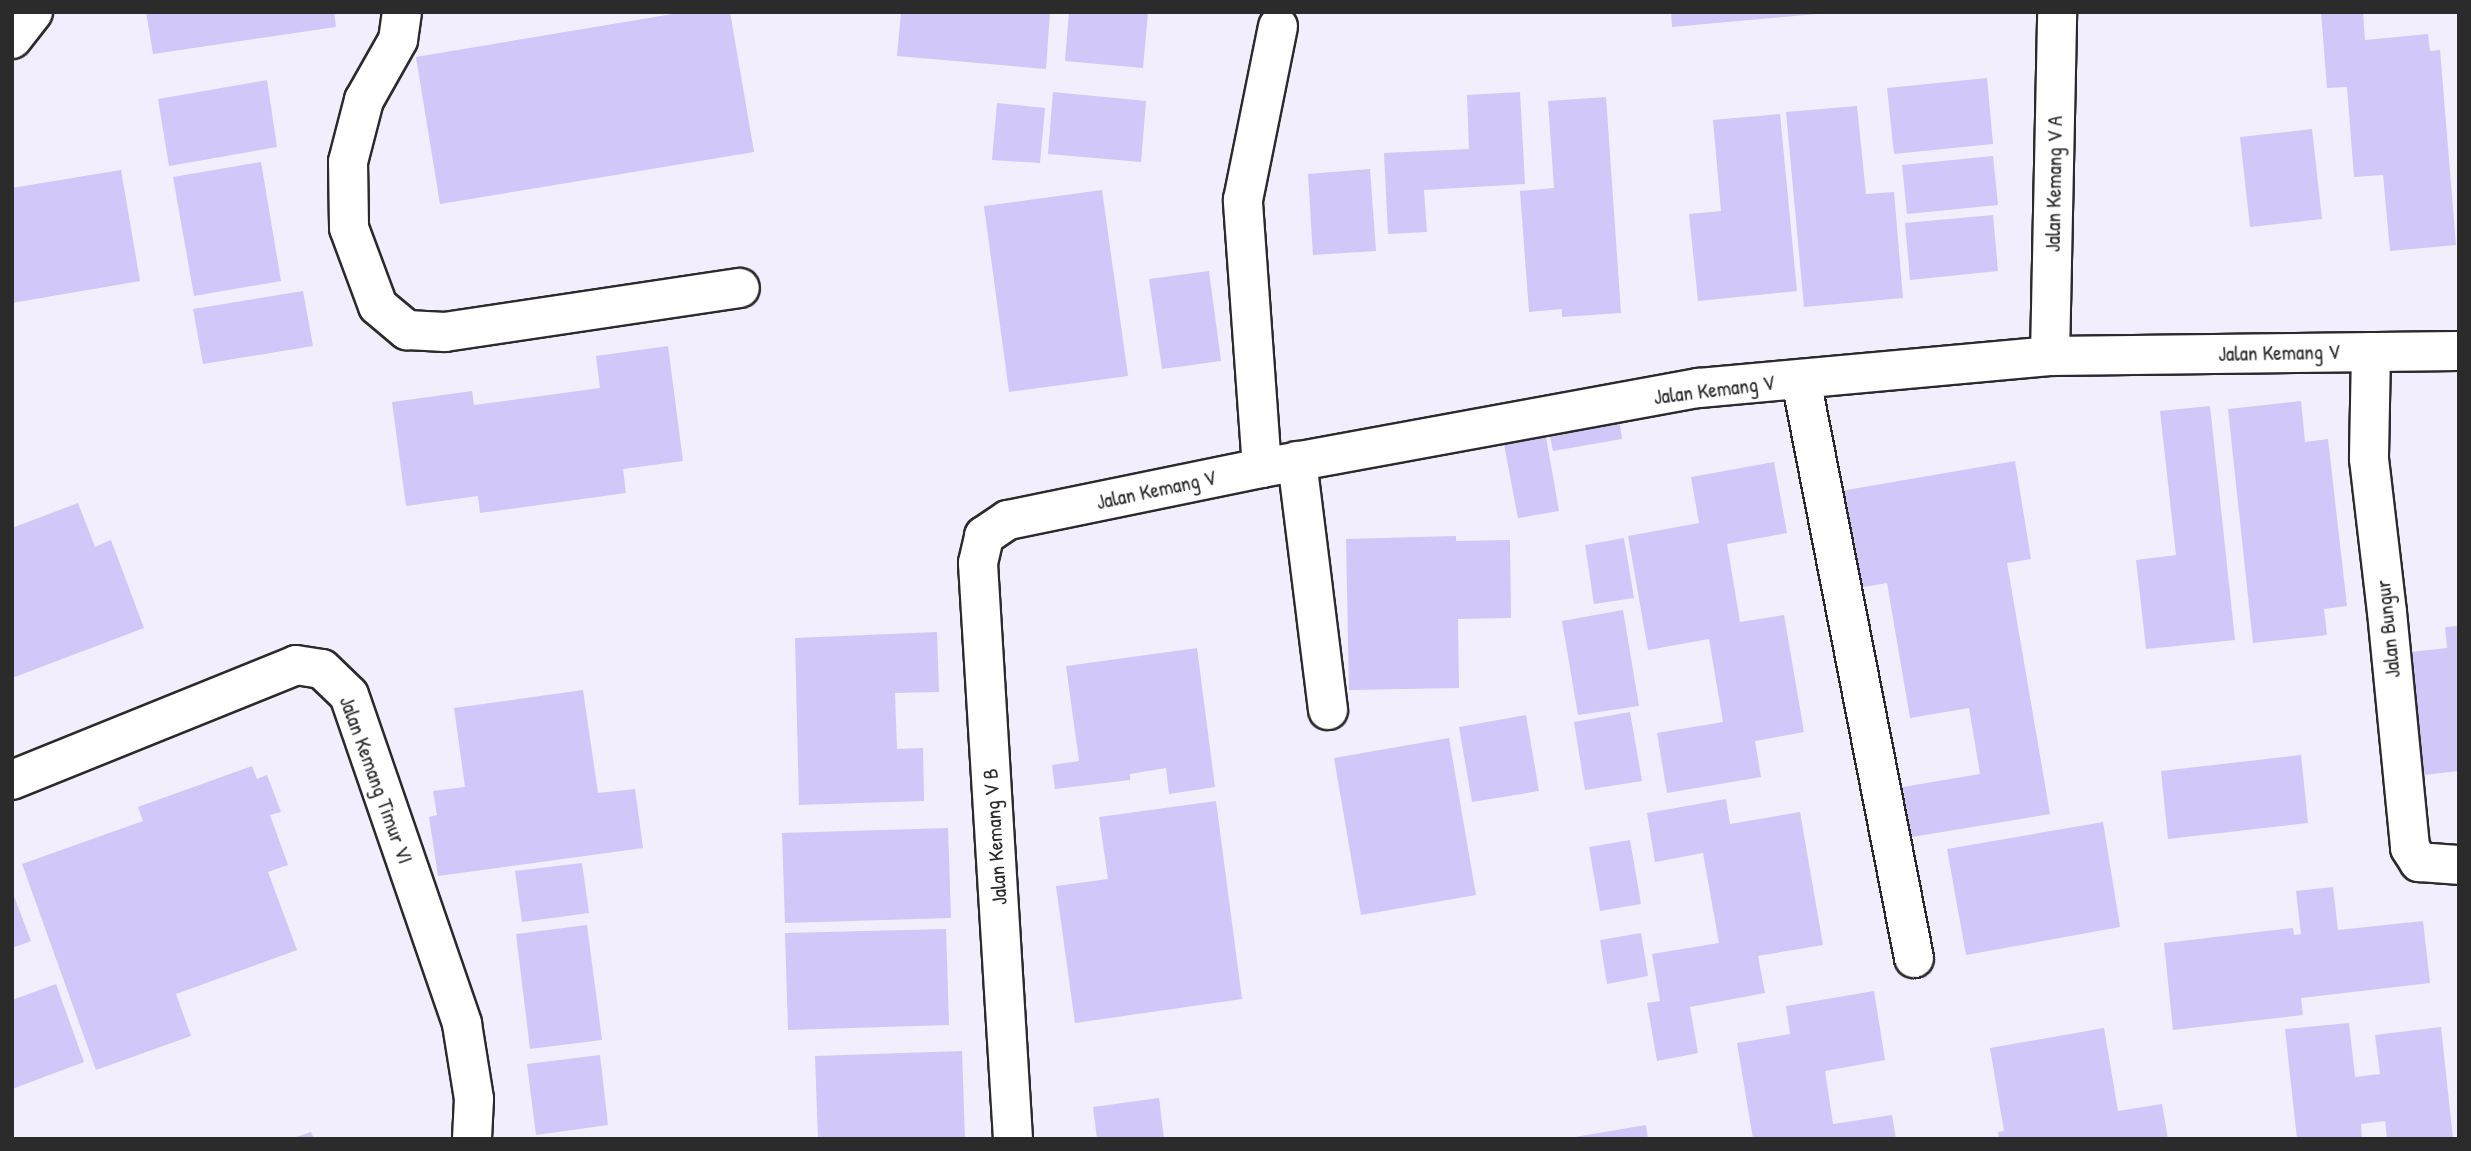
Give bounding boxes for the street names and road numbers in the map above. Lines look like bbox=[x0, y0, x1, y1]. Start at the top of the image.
street label: Jalan Kemang V A bbox=[2040, 116, 2068, 252]
street label: Jalan Kemang V bbox=[2218, 339, 2340, 367]
street label: Jalan Kemang V bbox=[1652, 370, 1776, 410]
street label: Jalan Kemang V bbox=[1094, 465, 1218, 515]
street label: Jalan Bungur bbox=[2370, 579, 2406, 679]
street label: Jalan Kemang Timur VI bbox=[334, 693, 418, 867]
street label: Jalan Kemang V B bbox=[978, 768, 1012, 906]

